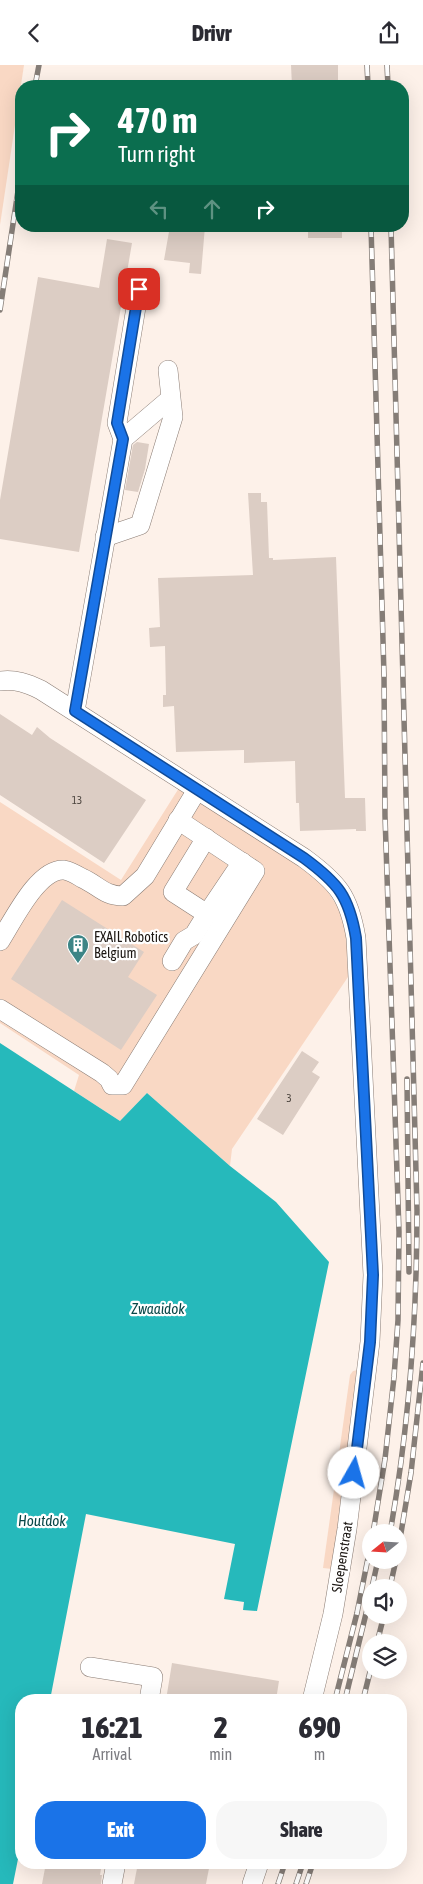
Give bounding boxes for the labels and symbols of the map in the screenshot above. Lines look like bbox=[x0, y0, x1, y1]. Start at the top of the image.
pin bbox=[118, 268, 160, 310]
house number: 13 bbox=[72, 794, 82, 806]
place label: EXAIL Robotics Belgium bbox=[94, 929, 168, 961]
building icon: EXAIL Robotics Belgium bbox=[66, 933, 90, 964]
house number: 3 bbox=[286, 1092, 292, 1104]
water label: Zwaaidok bbox=[131, 1300, 185, 1317]
position arrow bbox=[327, 1446, 379, 1498]
water label: Houtdok bbox=[18, 1512, 66, 1529]
street label: Sloepenstraat bbox=[328, 1520, 356, 1594]
north arrow bbox=[362, 1524, 408, 1569]

